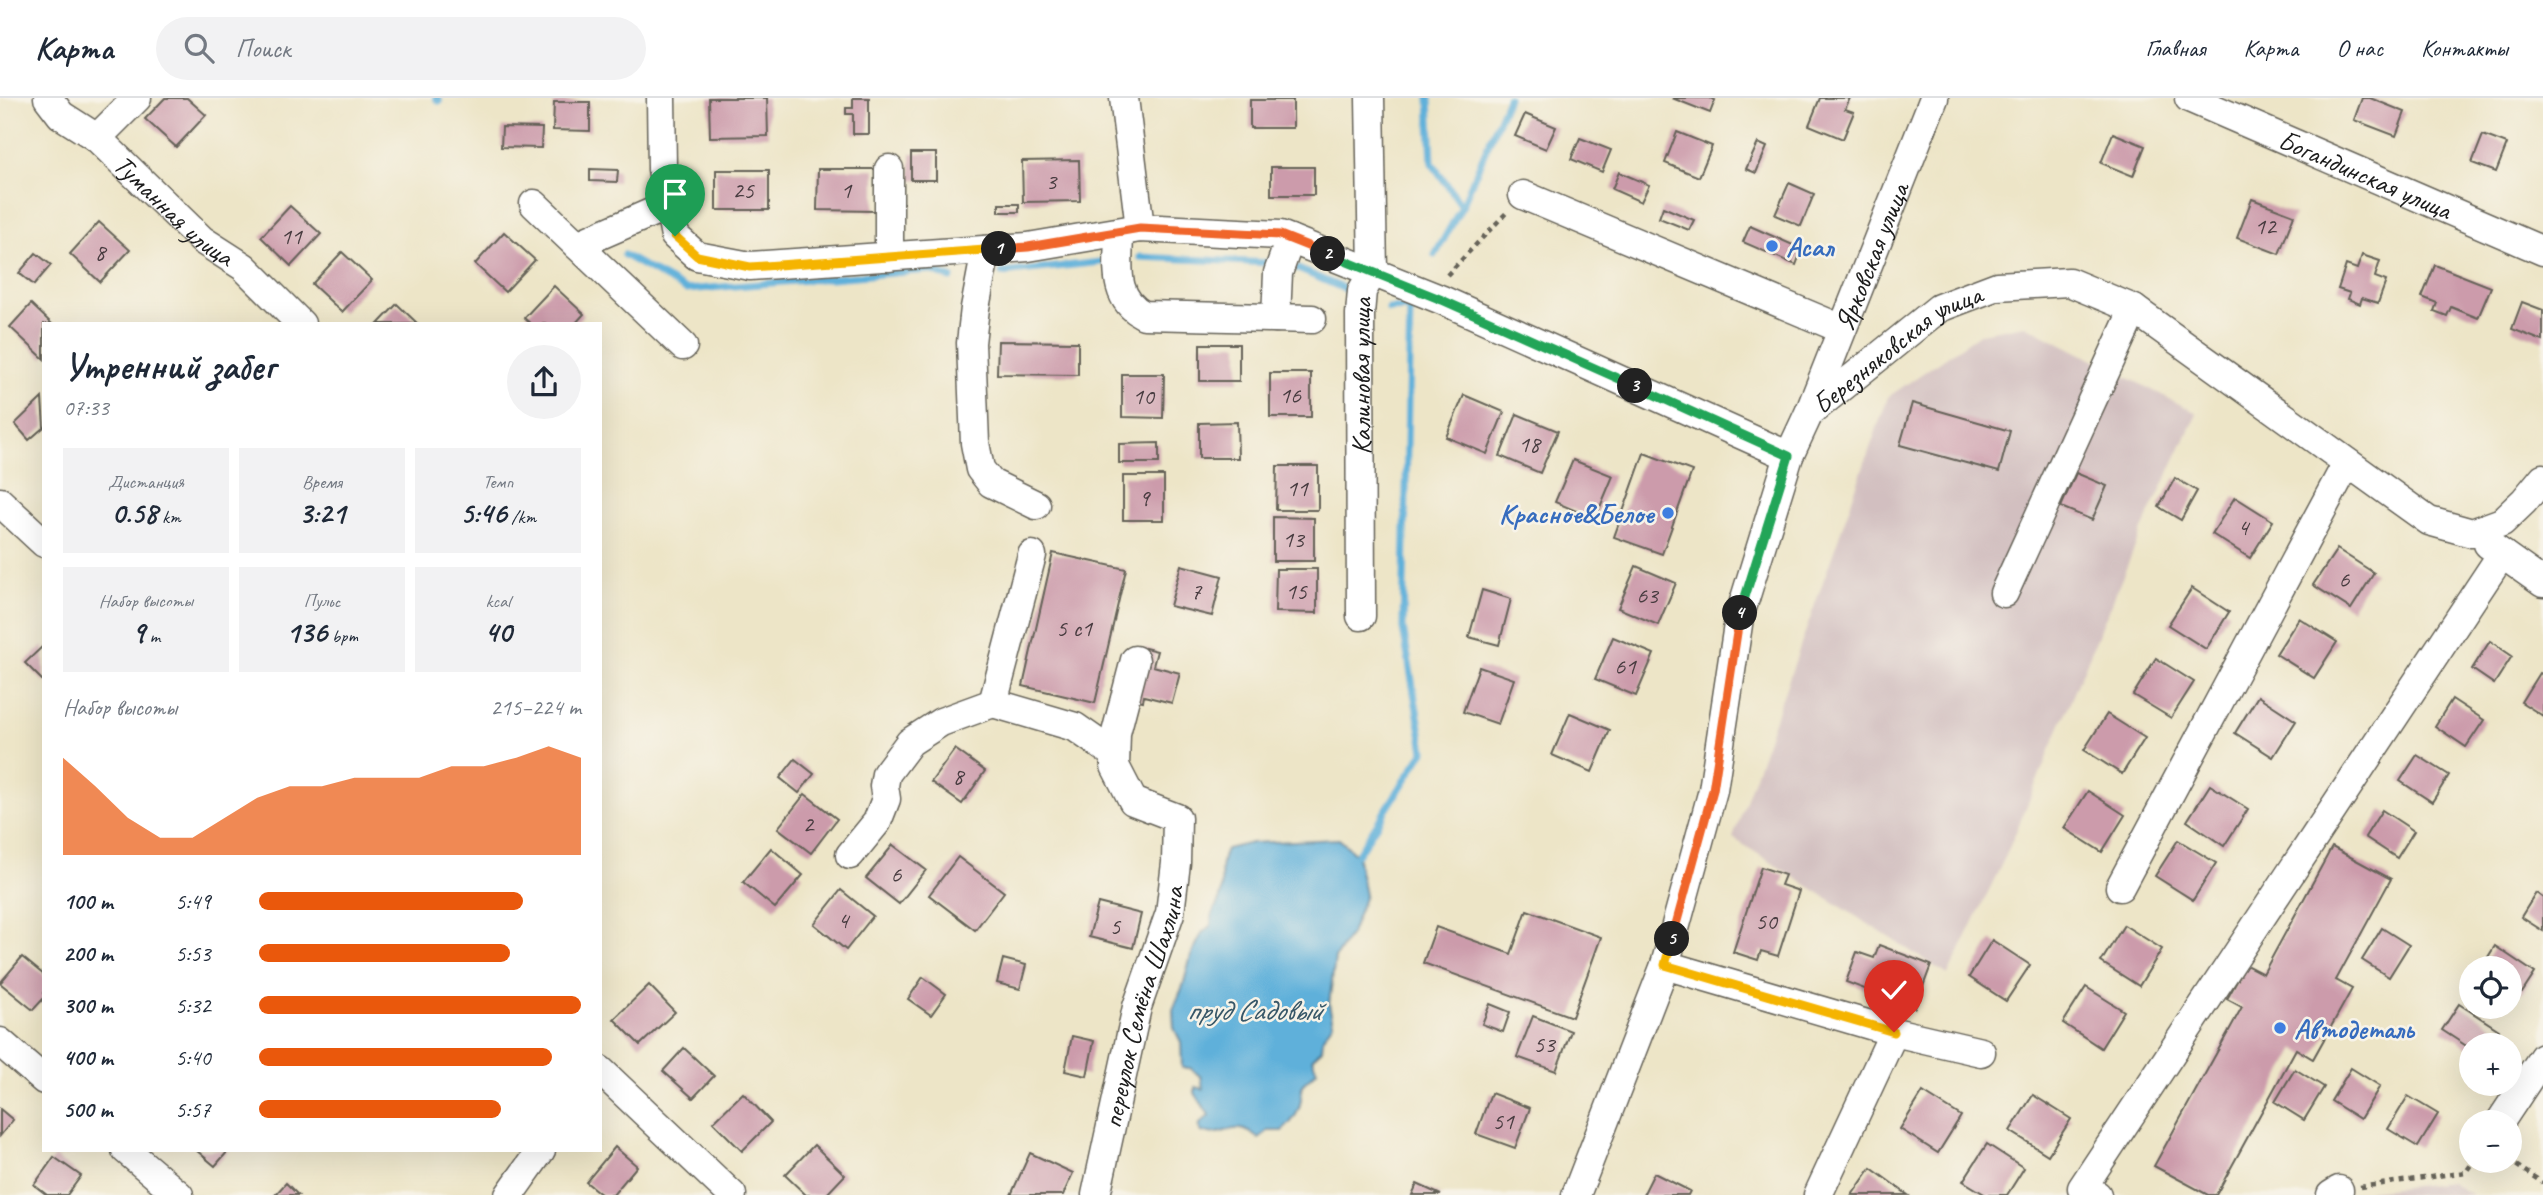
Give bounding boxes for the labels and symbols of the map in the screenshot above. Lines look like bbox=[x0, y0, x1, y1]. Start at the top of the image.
street label: Богандинская улица bbox=[2273, 122, 2458, 228]
street label: Туманная улица bbox=[107, 147, 242, 275]
pin bbox=[645, 164, 705, 236]
house number: 3 bbox=[1046, 166, 1059, 196]
house number: 25 bbox=[732, 175, 755, 205]
house number: 1 bbox=[841, 175, 853, 205]
street label: Ярковская улица bbox=[1827, 175, 1918, 336]
house number: 12 bbox=[2254, 211, 2278, 241]
house number: 11 bbox=[280, 221, 303, 251]
place label: Асал bbox=[1786, 229, 1835, 264]
pin: 1 bbox=[982, 232, 1016, 266]
pin: 2 bbox=[1310, 236, 1346, 272]
house number: 8 bbox=[95, 237, 108, 267]
marker: Асал bbox=[1764, 238, 1780, 254]
street label: Березняковская улица bbox=[1805, 276, 1989, 421]
street label: Калиновая улица bbox=[1343, 294, 1380, 455]
pin: 3 bbox=[1618, 368, 1652, 404]
house number: 16 bbox=[1279, 380, 1302, 410]
house number: 10 bbox=[1132, 381, 1156, 411]
house number: 18 bbox=[1518, 429, 1542, 459]
house number: 11 bbox=[1286, 473, 1309, 503]
house number: 9 bbox=[1139, 483, 1152, 513]
place label: Красное&Белое bbox=[1499, 496, 1656, 531]
marker: Красное&Белое bbox=[1660, 505, 1676, 521]
house number: 4 bbox=[2238, 512, 2251, 542]
house number: 13 bbox=[1282, 524, 1306, 554]
house number: 6 bbox=[2339, 564, 2351, 594]
house number: 7 bbox=[1191, 576, 1203, 606]
house number: 15 bbox=[1285, 576, 1308, 606]
house number: 63 bbox=[1636, 580, 1660, 610]
pin: 4 bbox=[1722, 596, 1758, 630]
house number: 5 с1 bbox=[1056, 613, 1093, 643]
house number: 61 bbox=[1614, 651, 1637, 681]
house number: 8 bbox=[953, 761, 966, 791]
house number: 2 bbox=[803, 809, 816, 839]
house number: 6 bbox=[891, 859, 903, 889]
street label: переулок Семёна Шахлина bbox=[1094, 883, 1191, 1131]
house number: 4 bbox=[838, 905, 851, 935]
house number: 50 bbox=[1755, 906, 1779, 936]
house number: 5 bbox=[1110, 911, 1122, 941]
pin: 5 bbox=[1654, 922, 1690, 956]
pin bbox=[1864, 960, 1924, 1032]
water label: пруд Садовый bbox=[1187, 991, 1327, 1029]
place label: Автодеталь bbox=[2294, 1011, 2416, 1046]
marker: Автодеталь bbox=[2272, 1020, 2288, 1036]
house number: 53 bbox=[1533, 1029, 1557, 1059]
house number: 51 bbox=[1492, 1106, 1515, 1136]

